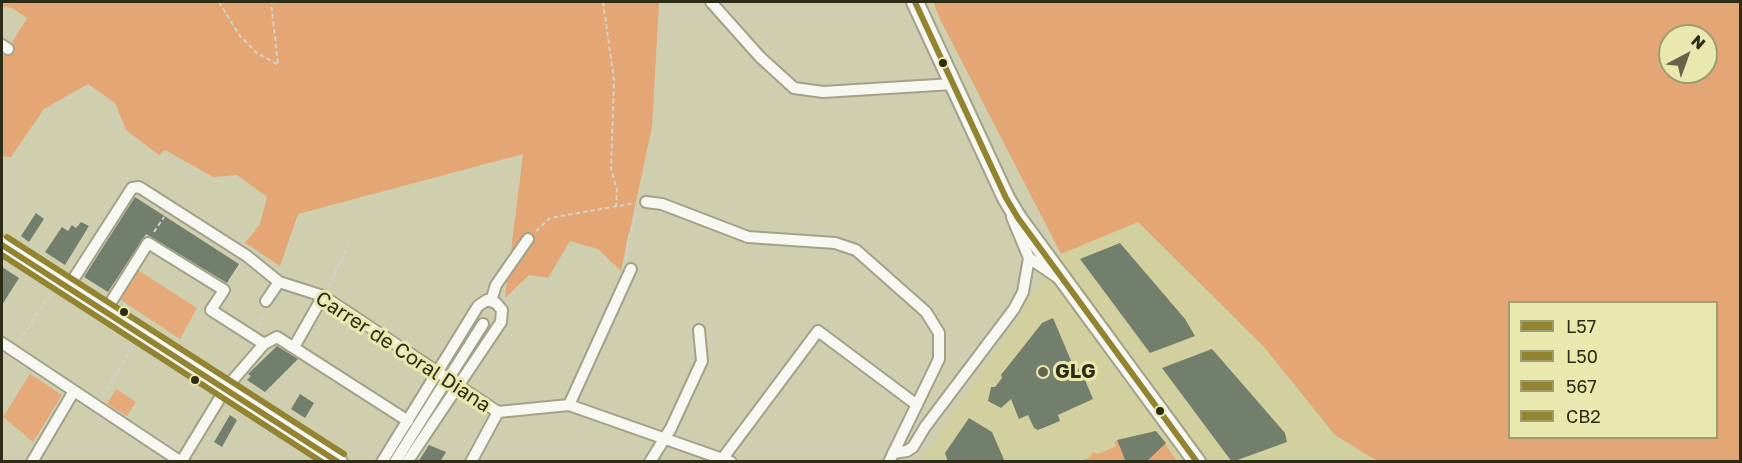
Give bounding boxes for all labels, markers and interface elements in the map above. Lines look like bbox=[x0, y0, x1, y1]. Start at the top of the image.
north arrow bbox=[1658, 24, 1718, 84]
text: N bbox=[1687, 30, 1710, 53]
unlabelled marker bbox=[937, 57, 949, 69]
street label: Carrer de Coral Diana bbox=[311, 286, 495, 418]
legend bbox=[1508, 301, 1718, 439]
unlabelled marker bbox=[118, 306, 130, 318]
text: L57 bbox=[1566, 315, 1596, 337]
text: L50 bbox=[1566, 345, 1598, 367]
place label: GLG bbox=[1055, 360, 1096, 384]
marker: GLG bbox=[1036, 365, 1050, 379]
unlabelled marker bbox=[189, 374, 201, 386]
text: 567 bbox=[1566, 375, 1597, 397]
unlabelled marker bbox=[1154, 405, 1166, 417]
text: CB2 bbox=[1566, 405, 1601, 427]

